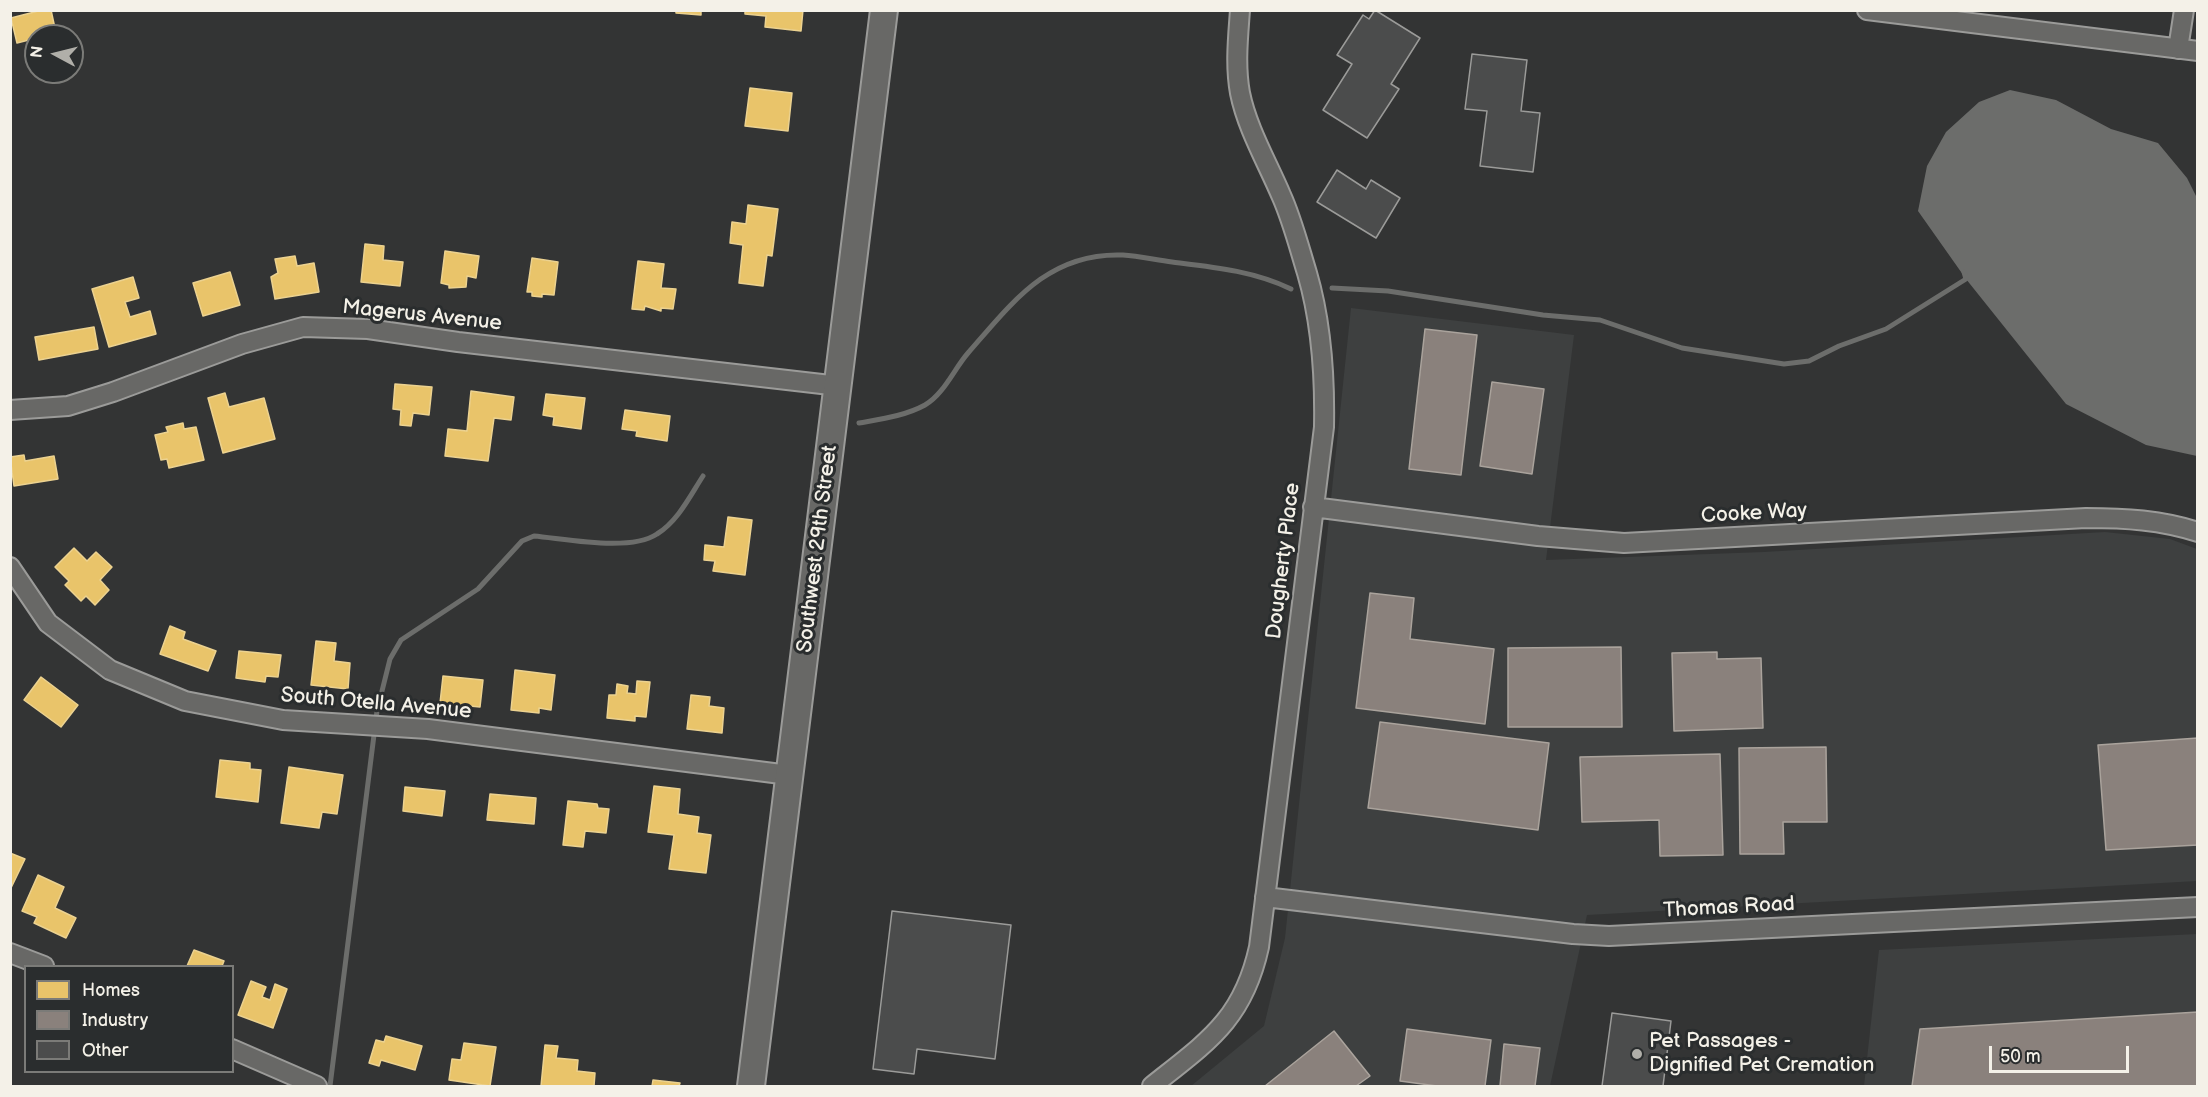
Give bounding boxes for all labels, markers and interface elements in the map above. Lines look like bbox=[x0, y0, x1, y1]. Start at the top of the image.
north arrow bbox=[24, 24, 84, 84]
text: N bbox=[27, 45, 48, 59]
street label: Magerus Avenue bbox=[341, 295, 503, 337]
street label: Southwest 29th Street bbox=[793, 444, 843, 654]
street label: Dougherty Place bbox=[1262, 481, 1306, 641]
street label: Cooke Way bbox=[1700, 499, 1808, 529]
street label: South Otella Avenue bbox=[280, 683, 472, 725]
street label: Thomas Road bbox=[1663, 892, 1795, 924]
legend bbox=[24, 965, 234, 1073]
text: Homes bbox=[82, 980, 140, 1001]
text: Industry bbox=[82, 1010, 148, 1031]
place label: Pet Passages - Dignified Pet Cremation bbox=[1649, 1029, 1874, 1079]
scale bar bbox=[1992, 1034, 2132, 1072]
text: Other bbox=[82, 1040, 128, 1061]
text: 50 m bbox=[2000, 1046, 2041, 1067]
marker: Pet Passages - Dignified Pet Cremation bbox=[1630, 1047, 1644, 1061]

